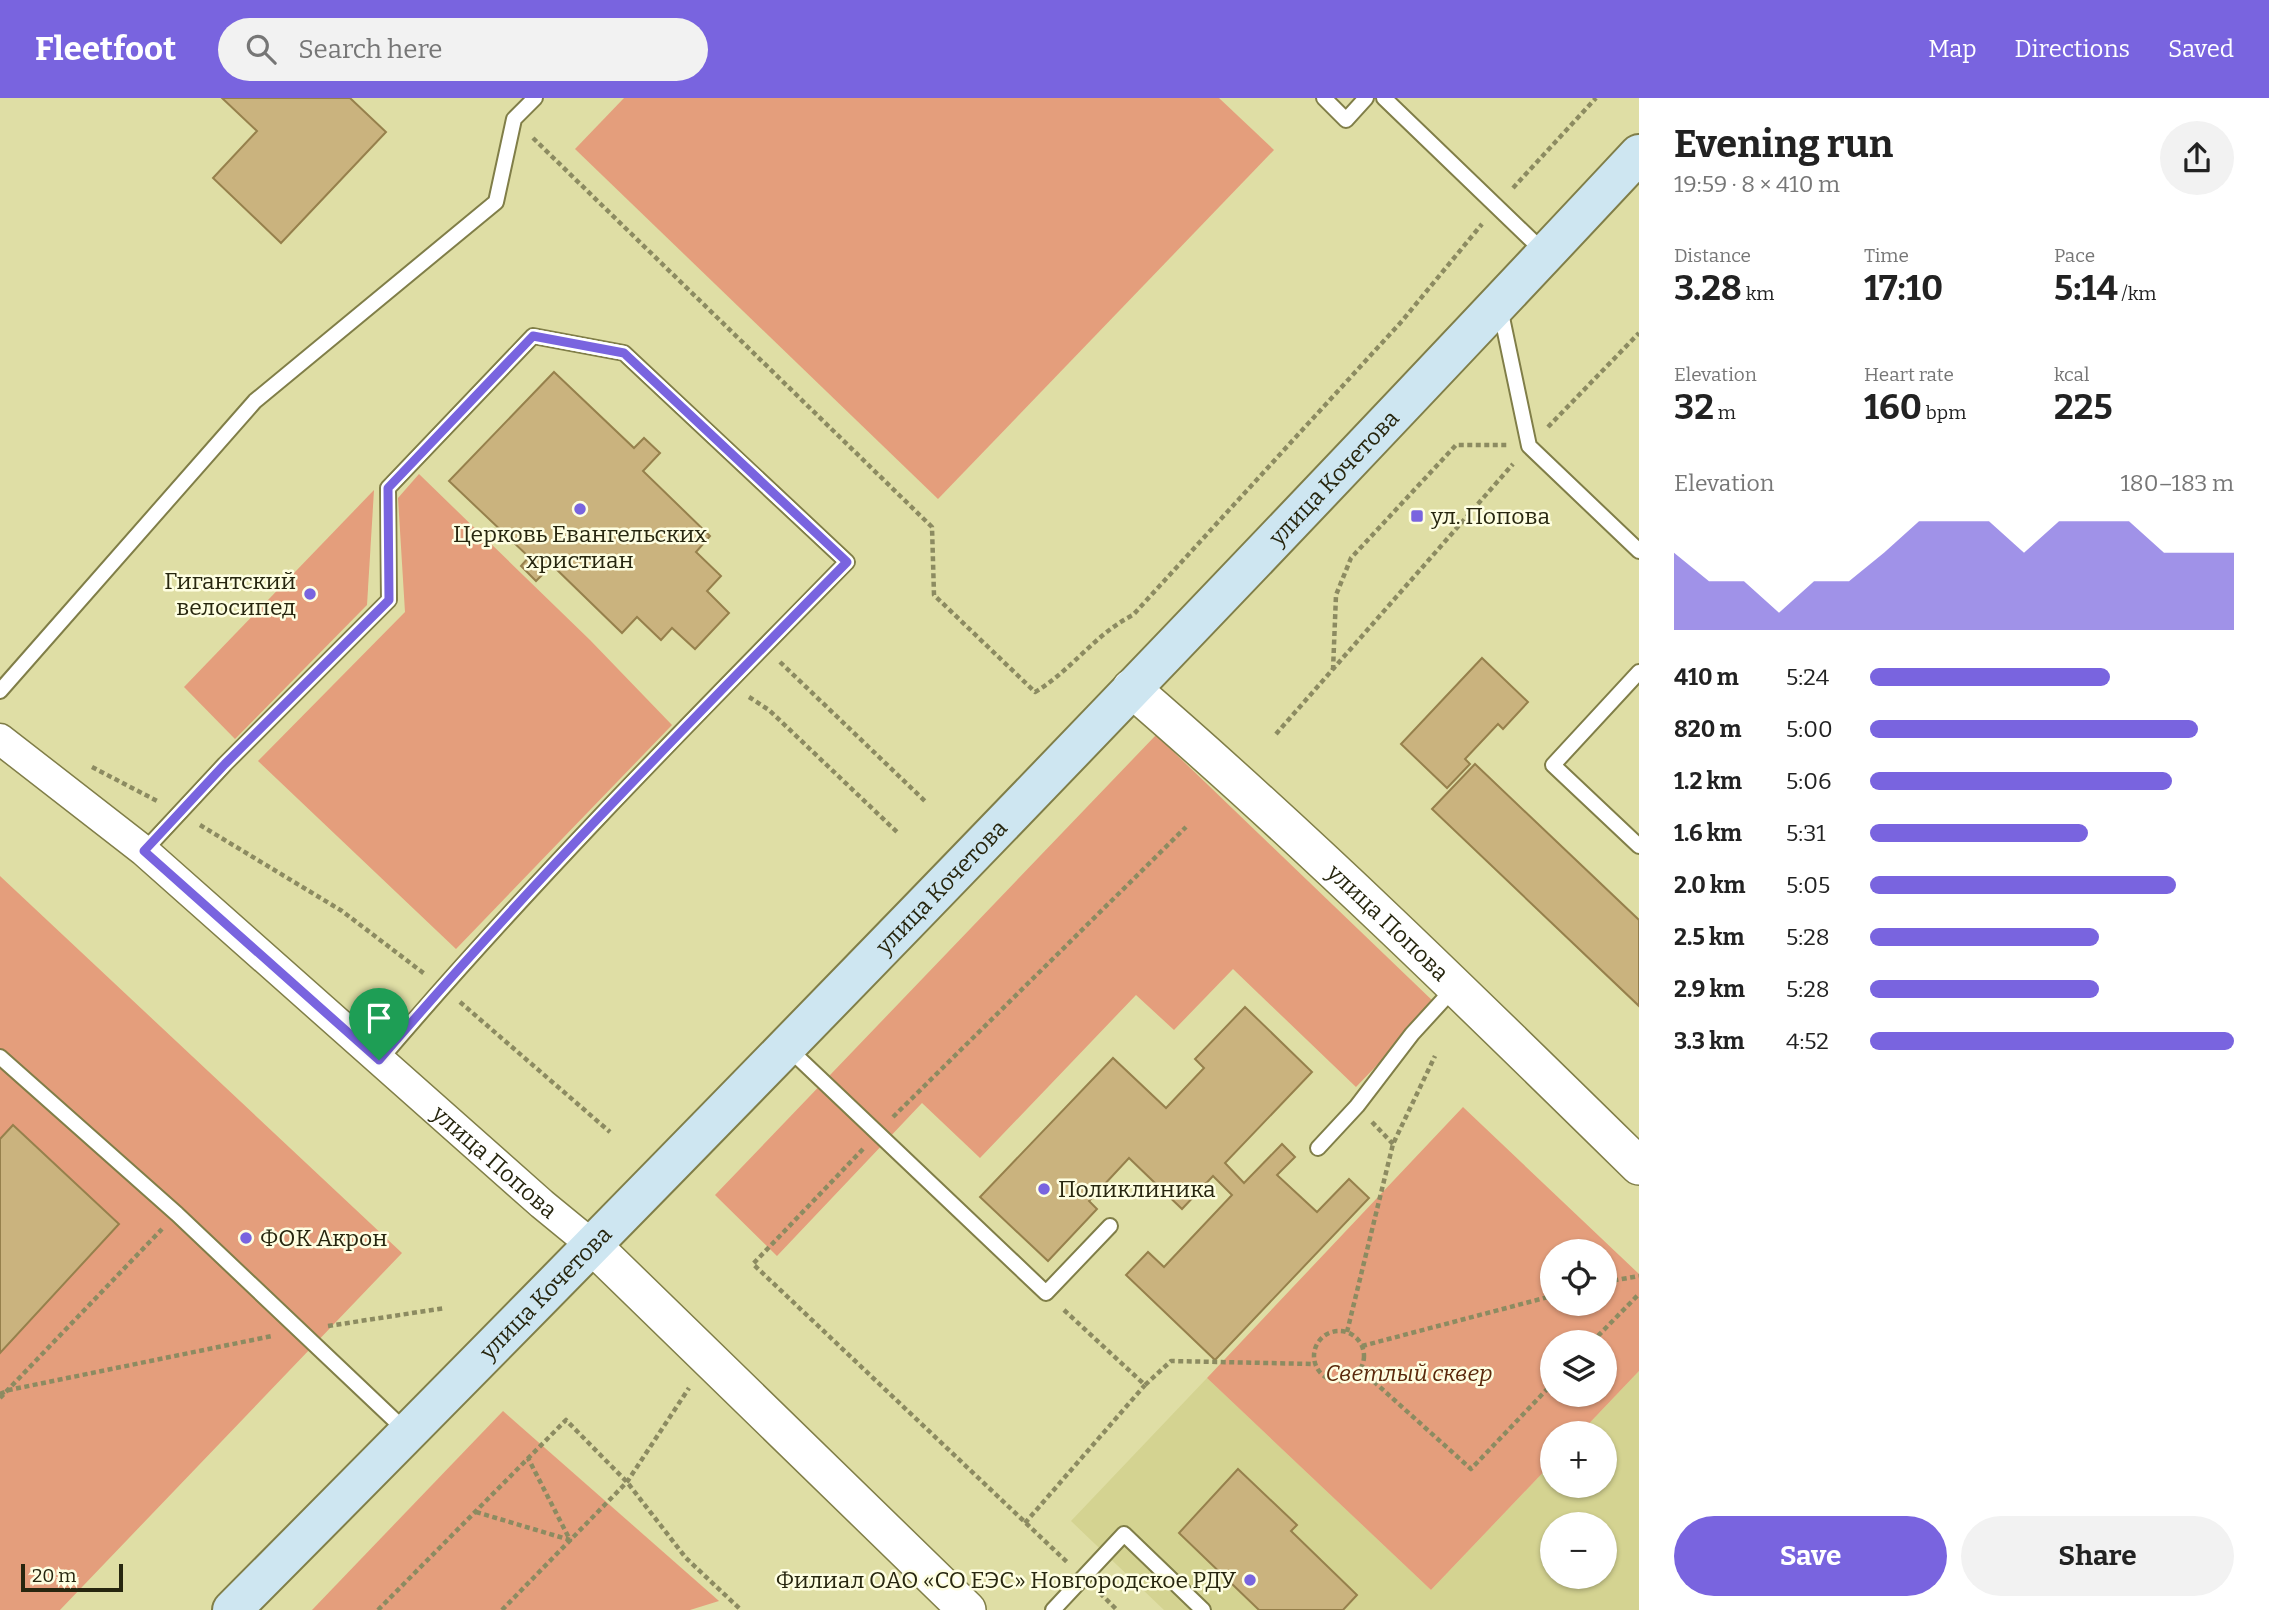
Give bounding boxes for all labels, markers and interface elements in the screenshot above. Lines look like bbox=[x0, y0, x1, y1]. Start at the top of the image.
search box bbox=[218, 18, 708, 81]
text: Fleetfoot bbox=[35, 29, 176, 69]
icon: search bbox=[242, 30, 280, 68]
text: Search here bbox=[298, 34, 443, 65]
text: Map bbox=[1928, 35, 1977, 63]
text: Directions bbox=[2015, 35, 2130, 63]
text: Saved bbox=[2168, 35, 2234, 63]
text: Evening run bbox=[1674, 121, 1893, 167]
button: share bbox=[2160, 121, 2234, 195]
text: 19:59 · 8 × 410 m bbox=[1674, 170, 1840, 198]
text: Distance bbox=[1674, 244, 1751, 267]
text: Time bbox=[1864, 244, 1909, 267]
text: Pace bbox=[2054, 244, 2095, 267]
text: 3.28 bbox=[1674, 267, 1742, 309]
text: 17:10 bbox=[1864, 267, 1943, 309]
text: 5:14 bbox=[2054, 267, 2118, 309]
text: km bbox=[1742, 282, 1774, 305]
text: /km bbox=[2118, 282, 2156, 305]
text: Elevation bbox=[1674, 363, 1757, 386]
text: Heart rate bbox=[1864, 363, 1954, 386]
text: kcal bbox=[2054, 363, 2089, 386]
text: 32 bbox=[1674, 386, 1714, 428]
text: 160 bbox=[1864, 386, 1922, 428]
text: 225 bbox=[2054, 386, 2113, 428]
text: m bbox=[1714, 401, 1736, 424]
text: bpm bbox=[1922, 401, 1966, 424]
street label: улица Кочетова bbox=[1262, 404, 1405, 552]
text: Elevation bbox=[1674, 469, 1774, 497]
text: 180–183 m bbox=[2120, 469, 2234, 497]
marker: Церковь Евангельских христиан bbox=[572, 501, 588, 517]
place label: ул. Попова bbox=[1430, 502, 1550, 530]
marker: ул. Попова bbox=[1409, 508, 1425, 524]
place label: Церковь Евангельских христиан bbox=[453, 520, 707, 574]
place label: Гигантский велосипед bbox=[164, 567, 296, 621]
marker: Гигантский велосипед bbox=[302, 586, 318, 602]
text: 410 m bbox=[1674, 663, 1739, 691]
text: 5:24 bbox=[1786, 663, 1829, 691]
text: 820 m bbox=[1674, 715, 1741, 743]
text: 5:00 bbox=[1786, 715, 1833, 743]
text: 1.2 km bbox=[1674, 767, 1742, 795]
text: 5:06 bbox=[1786, 767, 1831, 795]
street label: улица Кочетова bbox=[869, 814, 1013, 961]
text: 1.6 km bbox=[1674, 819, 1742, 847]
text: 5:31 bbox=[1786, 819, 1826, 847]
street label: улица Попова bbox=[1321, 858, 1455, 987]
text: 2.0 km bbox=[1674, 871, 1745, 899]
text: 5:05 bbox=[1786, 871, 1830, 899]
text: 2.5 km bbox=[1674, 923, 1744, 951]
text: 5:28 bbox=[1786, 923, 1829, 951]
text: 2.9 km bbox=[1674, 975, 1745, 1003]
text: 5:28 bbox=[1786, 975, 1829, 1003]
pin bbox=[349, 988, 409, 1060]
icon: arrive bbox=[360, 999, 398, 1037]
text: 3.3 km bbox=[1674, 1027, 1744, 1055]
text: 4:52 bbox=[1786, 1027, 1829, 1055]
street label: улица Попова bbox=[426, 1099, 563, 1225]
place label: Поликлиника bbox=[1058, 1175, 1216, 1203]
marker: Поликлиника bbox=[1036, 1181, 1052, 1197]
street label: улица Кочетова bbox=[473, 1220, 618, 1366]
place label: ФОК Акрон bbox=[260, 1224, 387, 1252]
marker: ФОК Акрон bbox=[238, 1230, 254, 1246]
map controls bbox=[1540, 1239, 1617, 1589]
button: locate bbox=[1540, 1239, 1617, 1316]
button: layers bbox=[1540, 1330, 1617, 1407]
park label: Светлый сквер bbox=[1325, 1359, 1493, 1387]
button: + bbox=[1540, 1421, 1617, 1498]
button: − bbox=[1540, 1512, 1617, 1589]
button: Save bbox=[1674, 1516, 1947, 1596]
button: Share bbox=[1961, 1516, 2234, 1596]
scale bar bbox=[21, 1561, 122, 1593]
text: 20 m bbox=[32, 1564, 76, 1587]
place label: Филиал ОАО «СО ЕЭС» Новгородское РДУ bbox=[776, 1566, 1236, 1594]
marker: Филиал ОАО «СО ЕЭС» Новгородское РДУ bbox=[1242, 1572, 1258, 1588]

